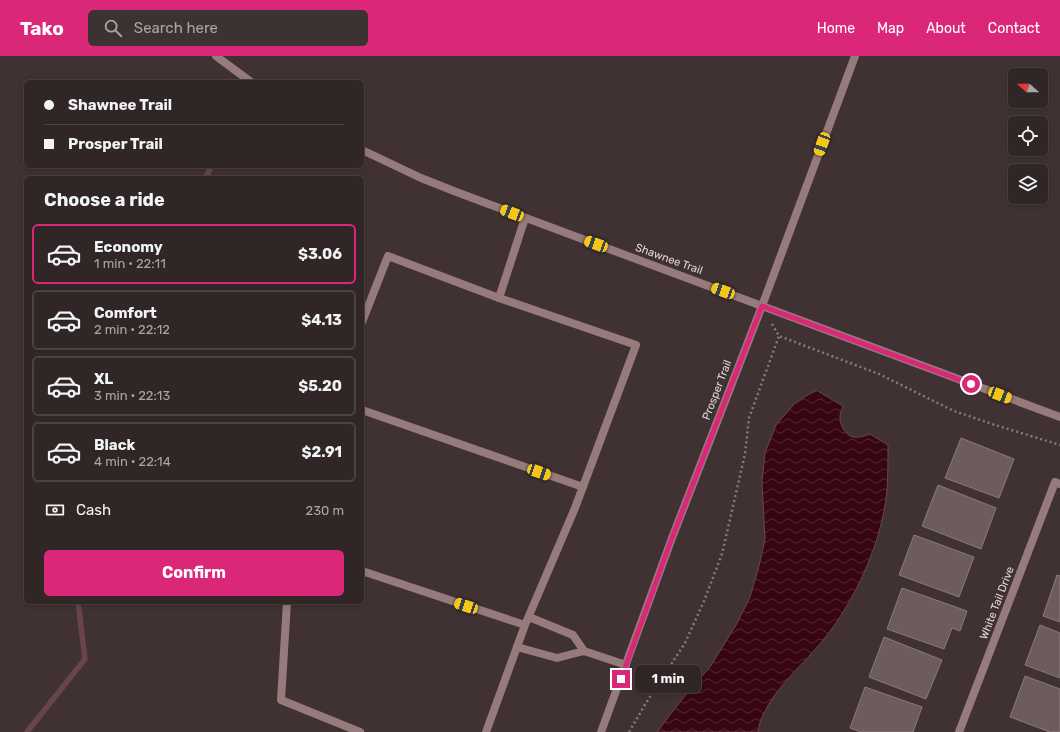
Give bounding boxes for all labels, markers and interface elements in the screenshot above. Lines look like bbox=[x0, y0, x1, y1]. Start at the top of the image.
search box bbox=[88, 10, 368, 46]
text: Tako bbox=[20, 17, 64, 40]
icon: search bbox=[102, 17, 124, 39]
text: Search here bbox=[134, 19, 218, 37]
text: Home bbox=[817, 20, 855, 37]
text: Map bbox=[877, 20, 904, 37]
text: About bbox=[926, 20, 966, 37]
text: Contact bbox=[988, 20, 1040, 37]
north arrow bbox=[1008, 68, 1048, 108]
map controls bbox=[1008, 68, 1048, 204]
text: Shawnee Trail bbox=[68, 96, 172, 114]
button: locate bbox=[1008, 116, 1048, 156]
car bbox=[812, 131, 832, 157]
text: Prosper Trail bbox=[68, 135, 163, 153]
button: layers bbox=[1008, 164, 1048, 204]
text: Choose a ride bbox=[44, 189, 165, 211]
car bbox=[499, 203, 525, 223]
car bbox=[583, 234, 609, 254]
icon: car bbox=[46, 236, 82, 272]
text: Economy bbox=[94, 238, 163, 256]
street label: Shawnee Trail bbox=[634, 241, 704, 277]
text: $3.06 bbox=[298, 245, 342, 263]
text: 1 min · 22:11 bbox=[94, 256, 166, 271]
car bbox=[710, 281, 736, 301]
icon: car bbox=[46, 302, 82, 338]
text: Comfort bbox=[94, 304, 157, 322]
text: $4.13 bbox=[301, 311, 342, 329]
text: 2 min · 22:12 bbox=[94, 322, 170, 337]
street label: Prosper Trail bbox=[700, 358, 734, 422]
icon: car bbox=[46, 368, 82, 404]
text: XL bbox=[94, 370, 113, 388]
route start bbox=[962, 375, 980, 393]
text: $5.20 bbox=[298, 377, 342, 395]
car bbox=[987, 385, 1013, 405]
text: 3 min · 22:13 bbox=[94, 388, 170, 403]
icon: car bbox=[46, 434, 82, 470]
text: Black bbox=[94, 436, 135, 454]
text: $2.91 bbox=[302, 443, 342, 461]
text: 4 min · 22:14 bbox=[94, 454, 171, 469]
car bbox=[526, 462, 552, 482]
icon: cash bbox=[44, 499, 66, 521]
text: Cash bbox=[76, 501, 111, 519]
text: 230 m bbox=[306, 503, 344, 518]
button: Confirm bbox=[44, 550, 344, 596]
street label: White Tail Drive bbox=[977, 565, 1017, 641]
car bbox=[453, 597, 479, 615]
callout: 1 min bbox=[635, 665, 701, 693]
route end bbox=[612, 670, 630, 688]
text: 1 min bbox=[651, 671, 685, 686]

